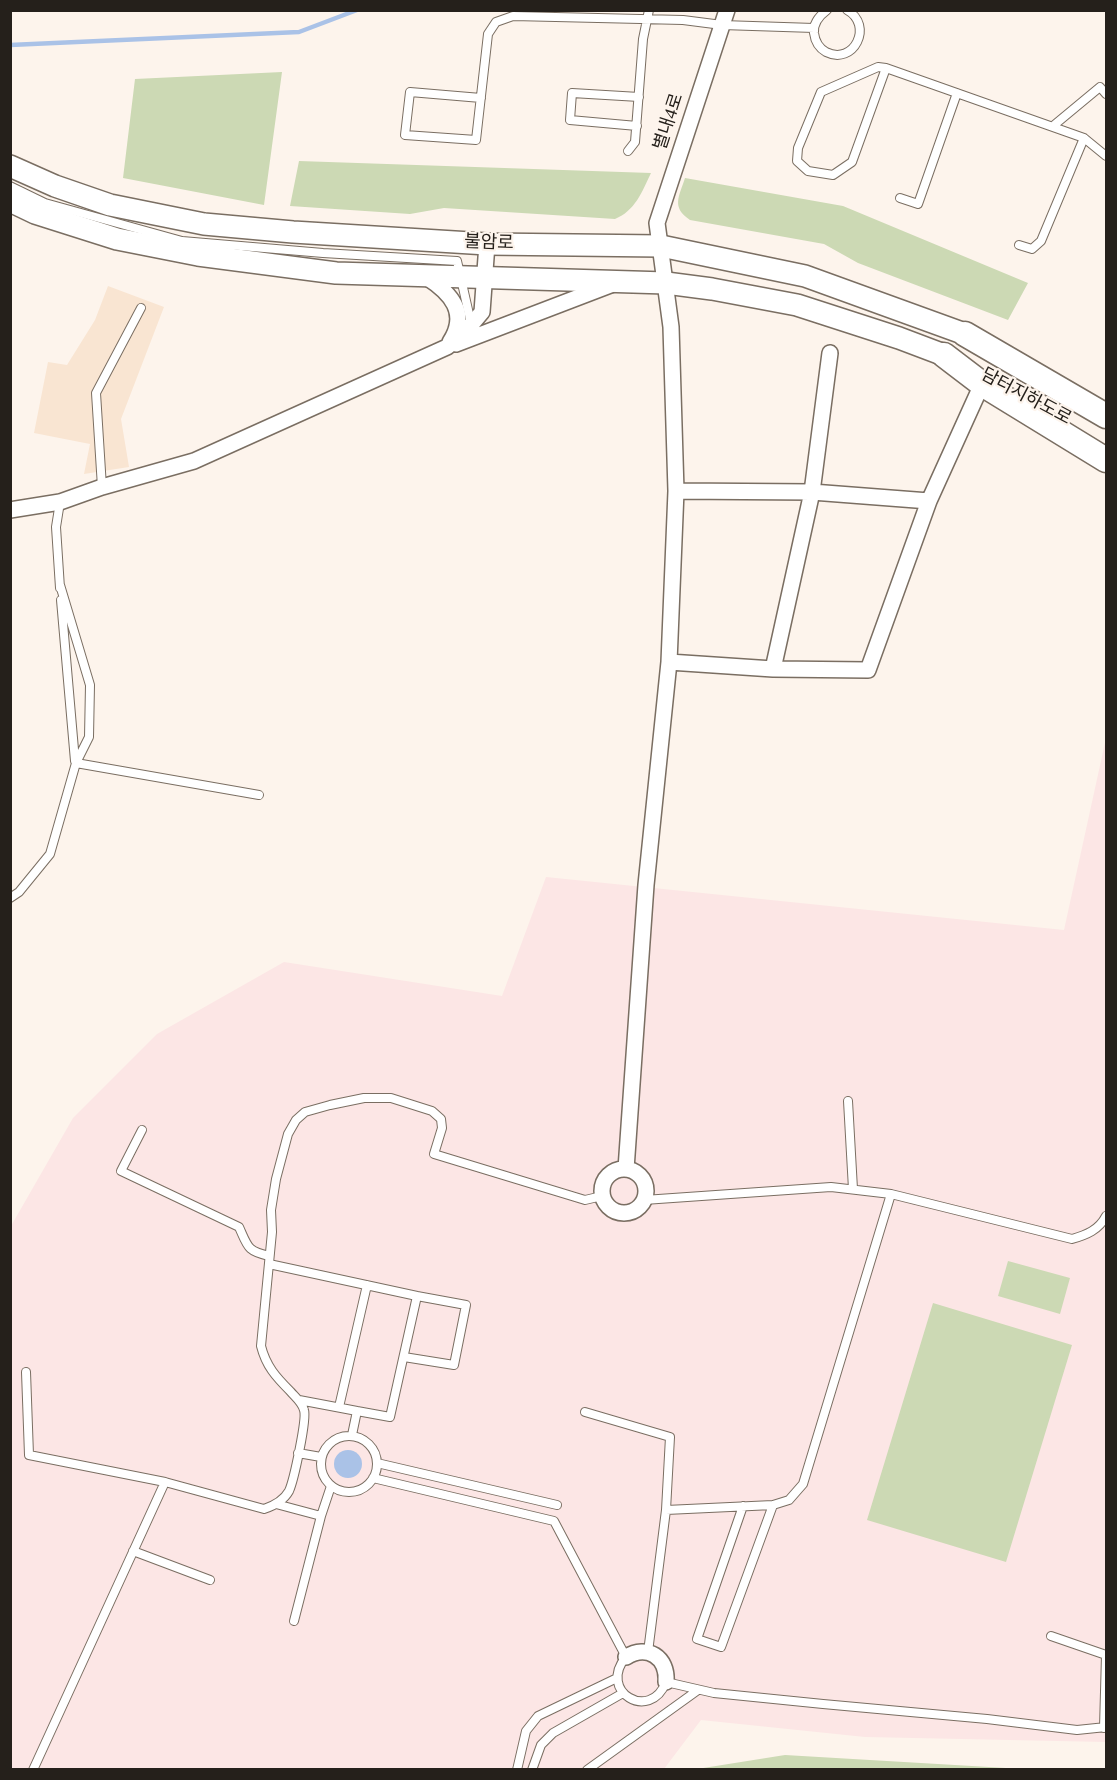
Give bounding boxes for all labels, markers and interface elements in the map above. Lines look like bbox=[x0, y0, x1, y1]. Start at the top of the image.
street label: 별내4로 bbox=[650, 91, 688, 153]
street label: 불암로 bbox=[464, 231, 514, 255]
street label: 담터지하도로 bbox=[977, 364, 1075, 430]

